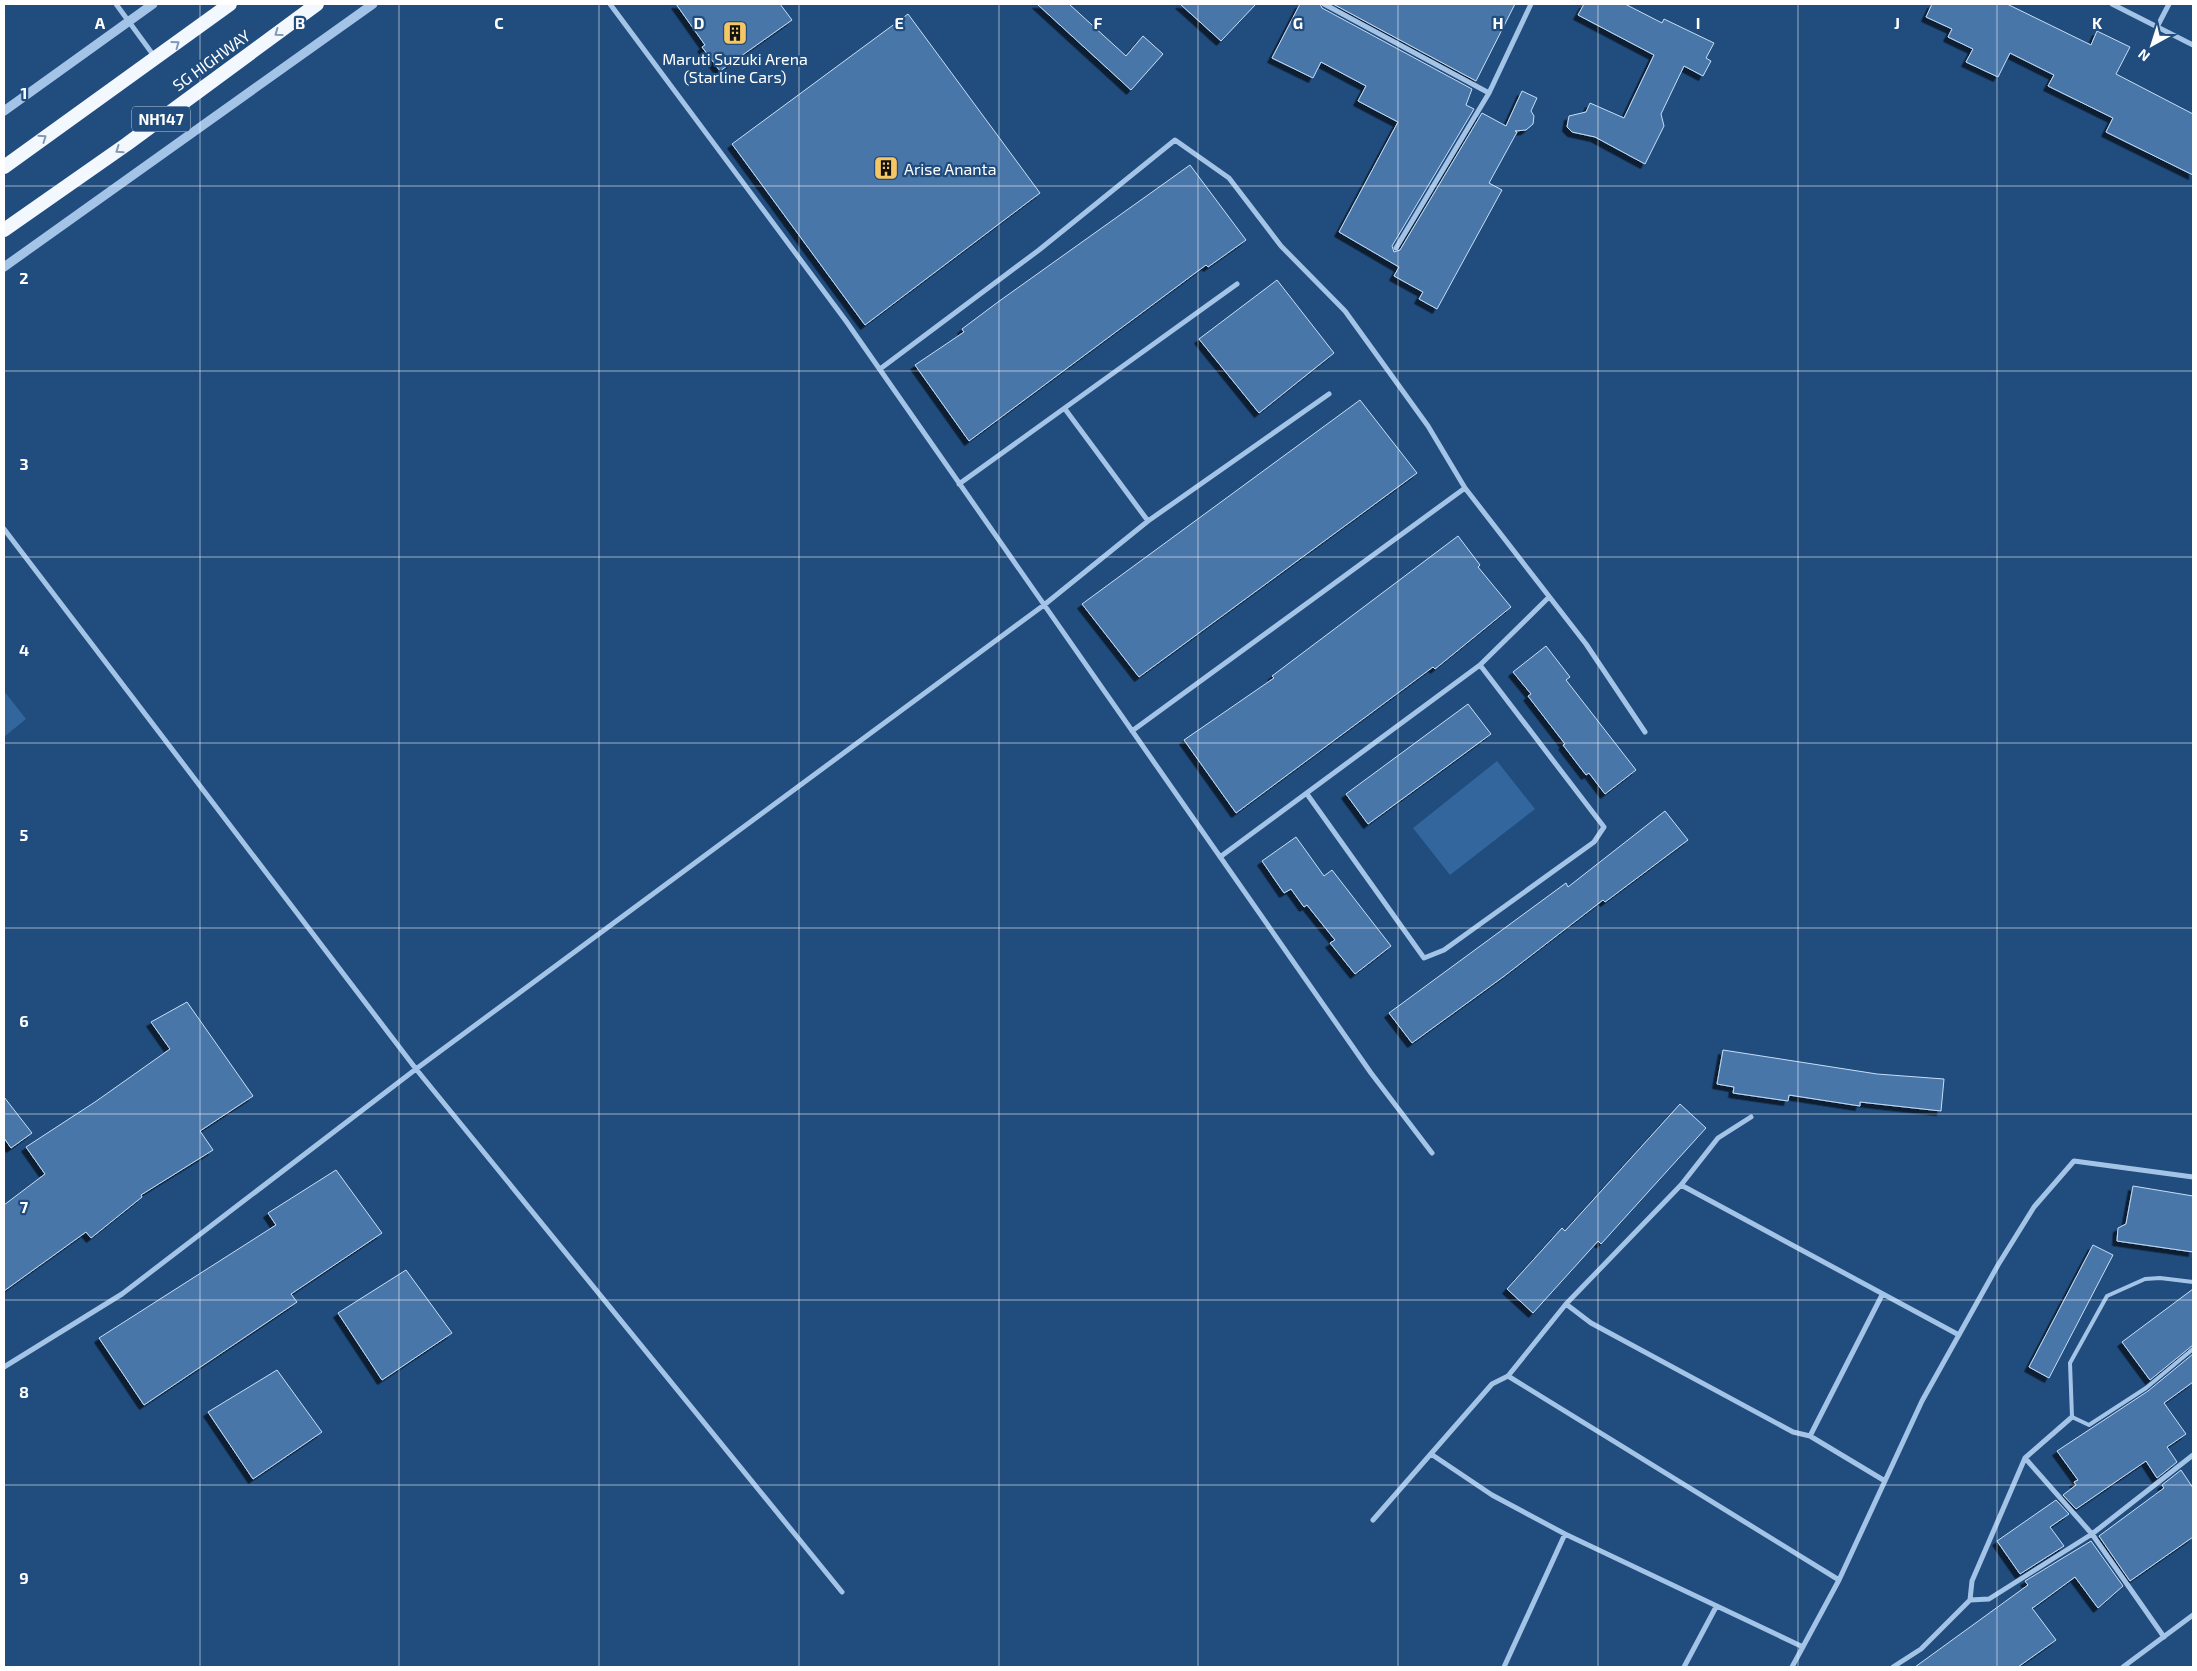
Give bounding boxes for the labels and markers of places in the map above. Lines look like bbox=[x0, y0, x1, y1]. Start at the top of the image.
building icon: Maruti Suzuki Arena (Starline Cars) bbox=[722, 20, 748, 46]
place label: Maruti Suzuki Arena (Starline Cars) bbox=[662, 49, 808, 86]
building icon: Arise Ananta bbox=[873, 155, 899, 181]
place label: Arise Ananta bbox=[904, 159, 996, 178]

